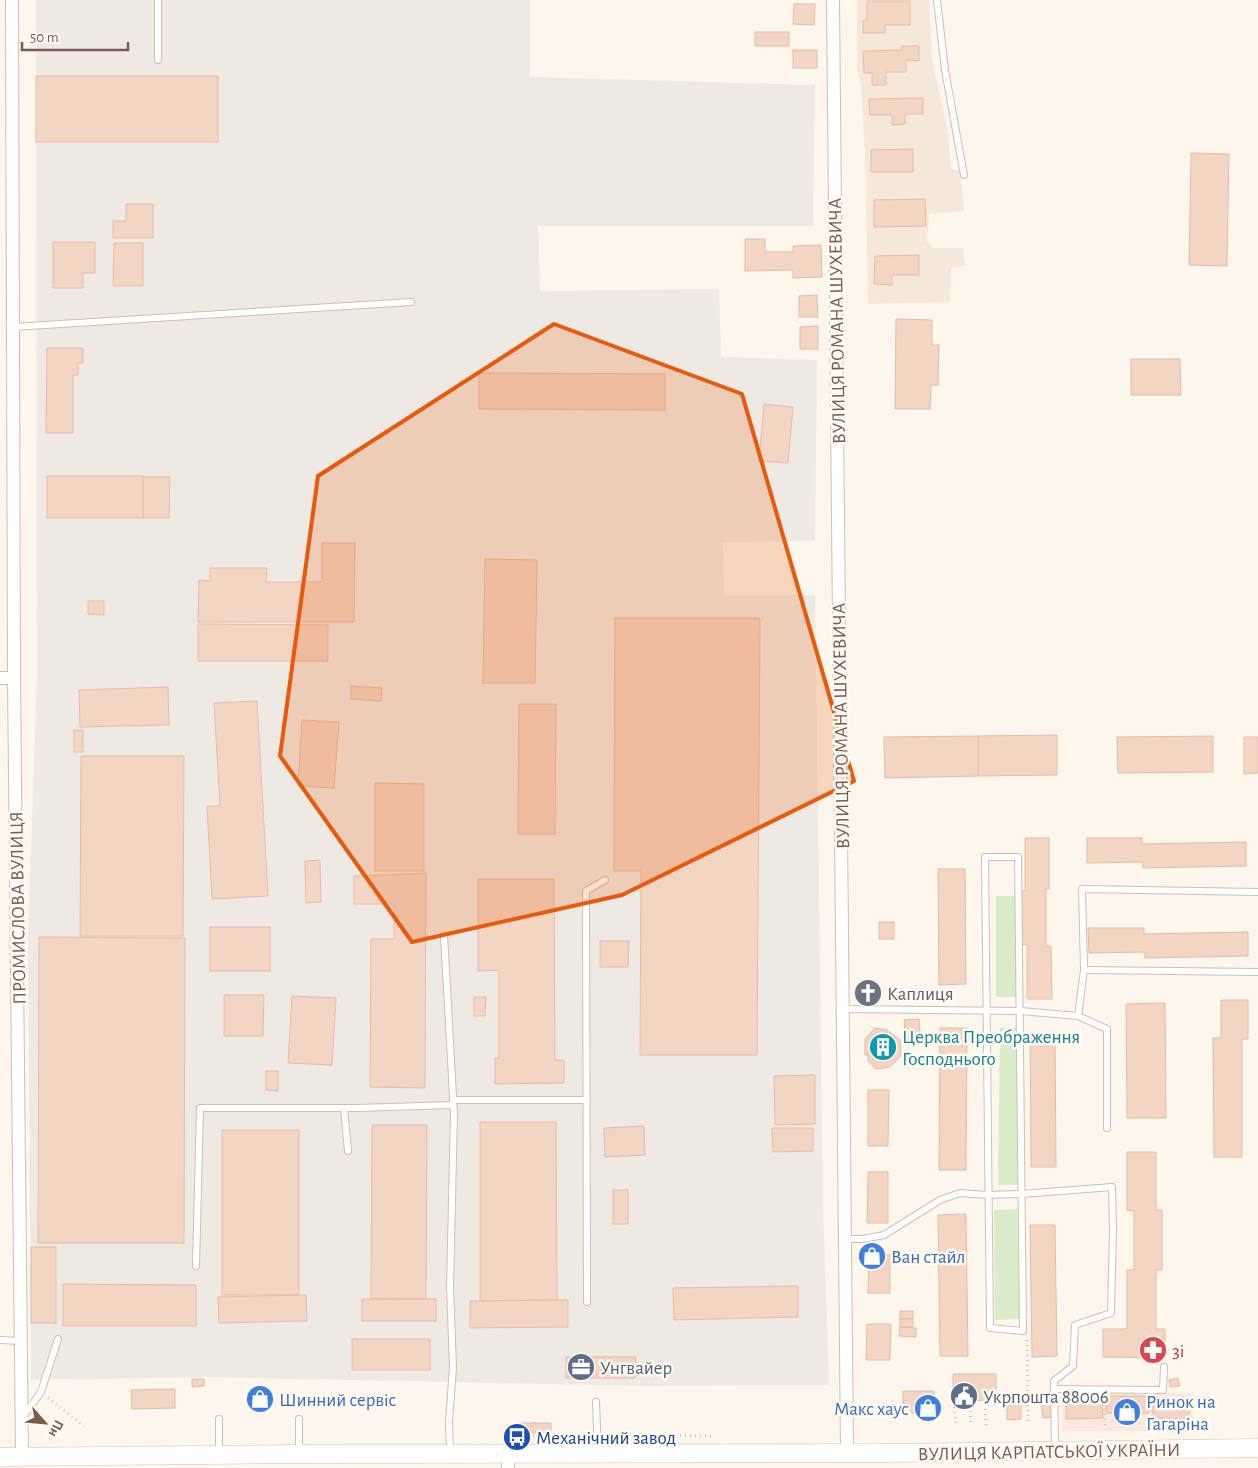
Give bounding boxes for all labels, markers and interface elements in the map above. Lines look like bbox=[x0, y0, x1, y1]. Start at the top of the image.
scale bar bbox=[22, 20, 129, 52]
text: 50 m bbox=[30, 30, 59, 45]
street label: ВУЛИЦЯ РОМАНА ШУХЕВИЧА bbox=[826, 198, 849, 444]
street label: ВУЛИЦЯ РОМАНА ШУХЕВИЧА bbox=[830, 603, 853, 849]
street label: ПРОМИСЛОВА ВУЛИЦЯ bbox=[7, 811, 30, 1005]
church icon: Каплиця bbox=[853, 978, 883, 1008]
place label: Каплиця bbox=[887, 985, 954, 1004]
place label: Церква Преображення Господнього bbox=[902, 1028, 1080, 1069]
building icon: Церква Преображення Господнього bbox=[868, 1032, 898, 1062]
shop icon: Ван стайл bbox=[857, 1241, 887, 1271]
place label: Ван стайл bbox=[891, 1248, 965, 1267]
pharmacy icon: 3і bbox=[1138, 1335, 1168, 1365]
place label: 3і bbox=[1172, 1342, 1184, 1361]
office icon: Унгвайер bbox=[566, 1352, 596, 1382]
place label: Унгвайер bbox=[600, 1359, 672, 1378]
public building icon: Укрпошта 88006 bbox=[949, 1381, 979, 1411]
shop icon: Шинний сервіс bbox=[245, 1384, 275, 1414]
place label: Укрпошта 88006 bbox=[983, 1388, 1109, 1407]
place label: Шинний сервіс bbox=[279, 1391, 396, 1410]
shop icon: Макс хаус bbox=[913, 1393, 943, 1423]
place label: Ринок на Гагаріна bbox=[1146, 1393, 1216, 1434]
shop icon: Ринок на Гагаріна bbox=[1112, 1397, 1142, 1427]
north arrow bbox=[20, 1398, 70, 1448]
place label: Макс хаус bbox=[834, 1400, 909, 1419]
text: Пн bbox=[46, 1418, 66, 1439]
bus stop icon: Механічний завод bbox=[502, 1422, 532, 1452]
place label: Механічний завод bbox=[536, 1429, 676, 1448]
street label: ВУЛИЦЯ КАРПАТСЬКОЇ УКРАЇНИ bbox=[917, 1440, 1181, 1464]

